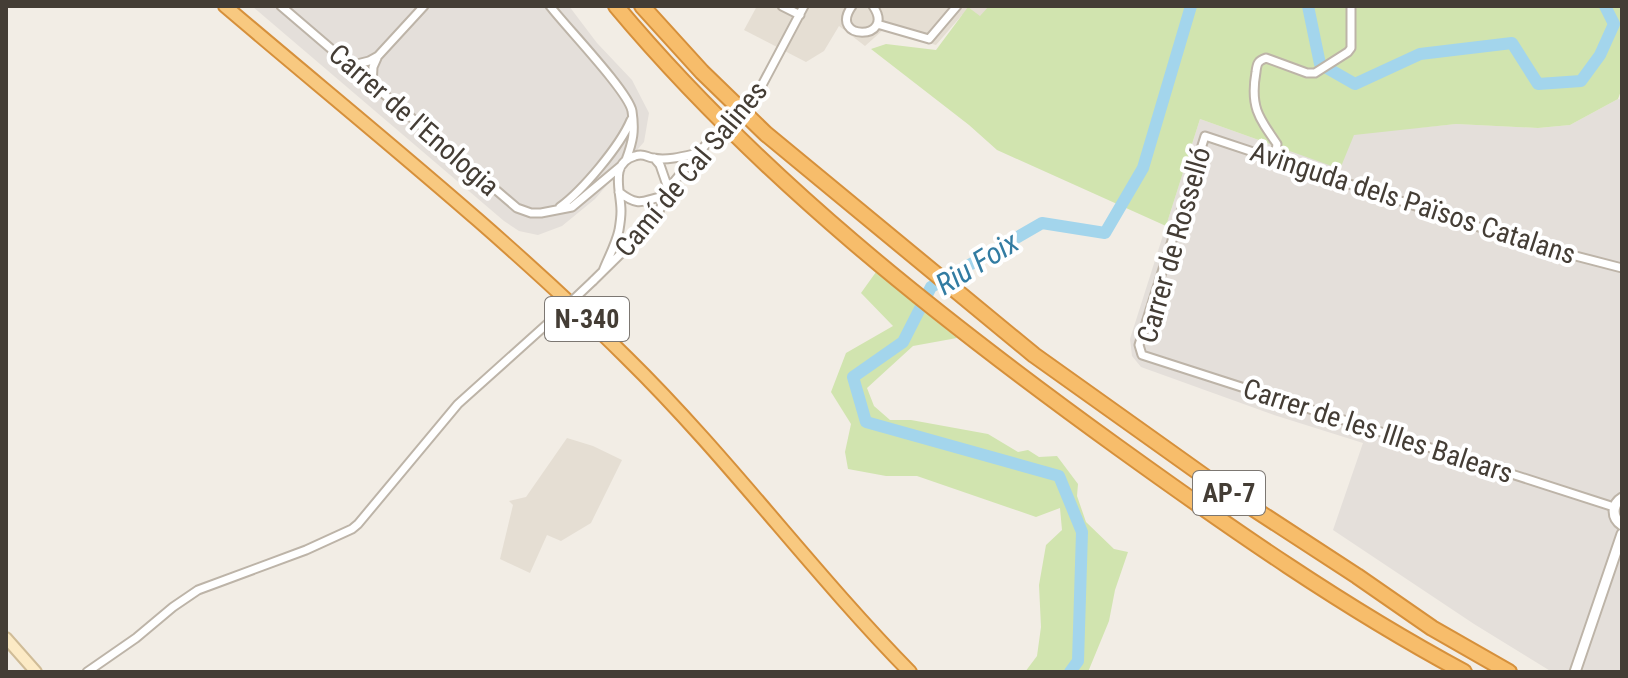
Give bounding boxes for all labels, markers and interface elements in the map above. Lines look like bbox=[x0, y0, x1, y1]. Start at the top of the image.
street label: Carrer de l'Enologia bbox=[322, 37, 506, 203]
street label: Camí de Cal Salines bbox=[608, 74, 774, 264]
street label: Avinguda dels Països Catalans bbox=[1246, 135, 1580, 271]
street label: Carrer de Rosselló bbox=[1130, 143, 1218, 347]
water label: Riu Foix bbox=[929, 223, 1026, 302]
road number: N-340 bbox=[545, 297, 629, 341]
street label: Carrer de les Illes Balears bbox=[1239, 372, 1517, 490]
road number: AP-7 bbox=[1193, 471, 1265, 515]

